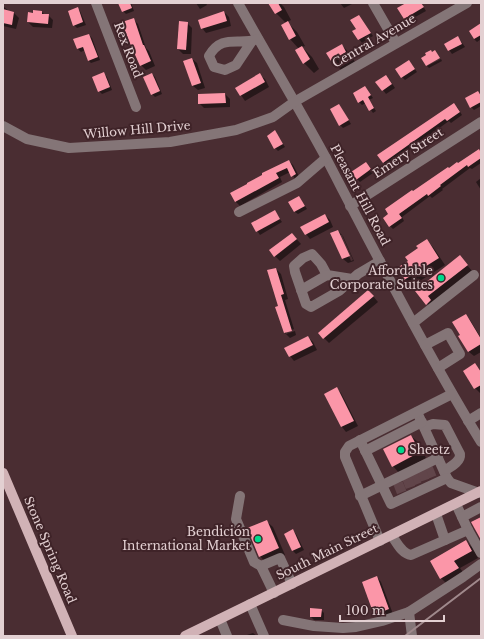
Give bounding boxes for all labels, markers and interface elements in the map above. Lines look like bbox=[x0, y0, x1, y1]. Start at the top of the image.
street label: Central Avenue bbox=[329, 10, 418, 71]
street label: Rex Road bbox=[111, 20, 146, 80]
street label: Willow Hill Drive bbox=[82, 117, 191, 142]
street label: Emery Street bbox=[370, 124, 446, 181]
street label: Pleasant Hill Road bbox=[327, 142, 393, 248]
place label: Affordable Corporate Suites bbox=[330, 263, 433, 292]
marker: Affordable Corporate Suites bbox=[436, 273, 446, 283]
place label: Sheetz bbox=[409, 442, 450, 457]
marker: Sheetz bbox=[396, 445, 406, 455]
street label: Stone Spring Road bbox=[21, 494, 80, 606]
street label: South Main Street bbox=[273, 520, 381, 583]
place label: Bendición International Market bbox=[122, 524, 250, 553]
marker: Bendición International Market bbox=[253, 534, 263, 544]
scale bar bbox=[340, 597, 444, 623]
text: 100 m bbox=[346, 603, 385, 618]

